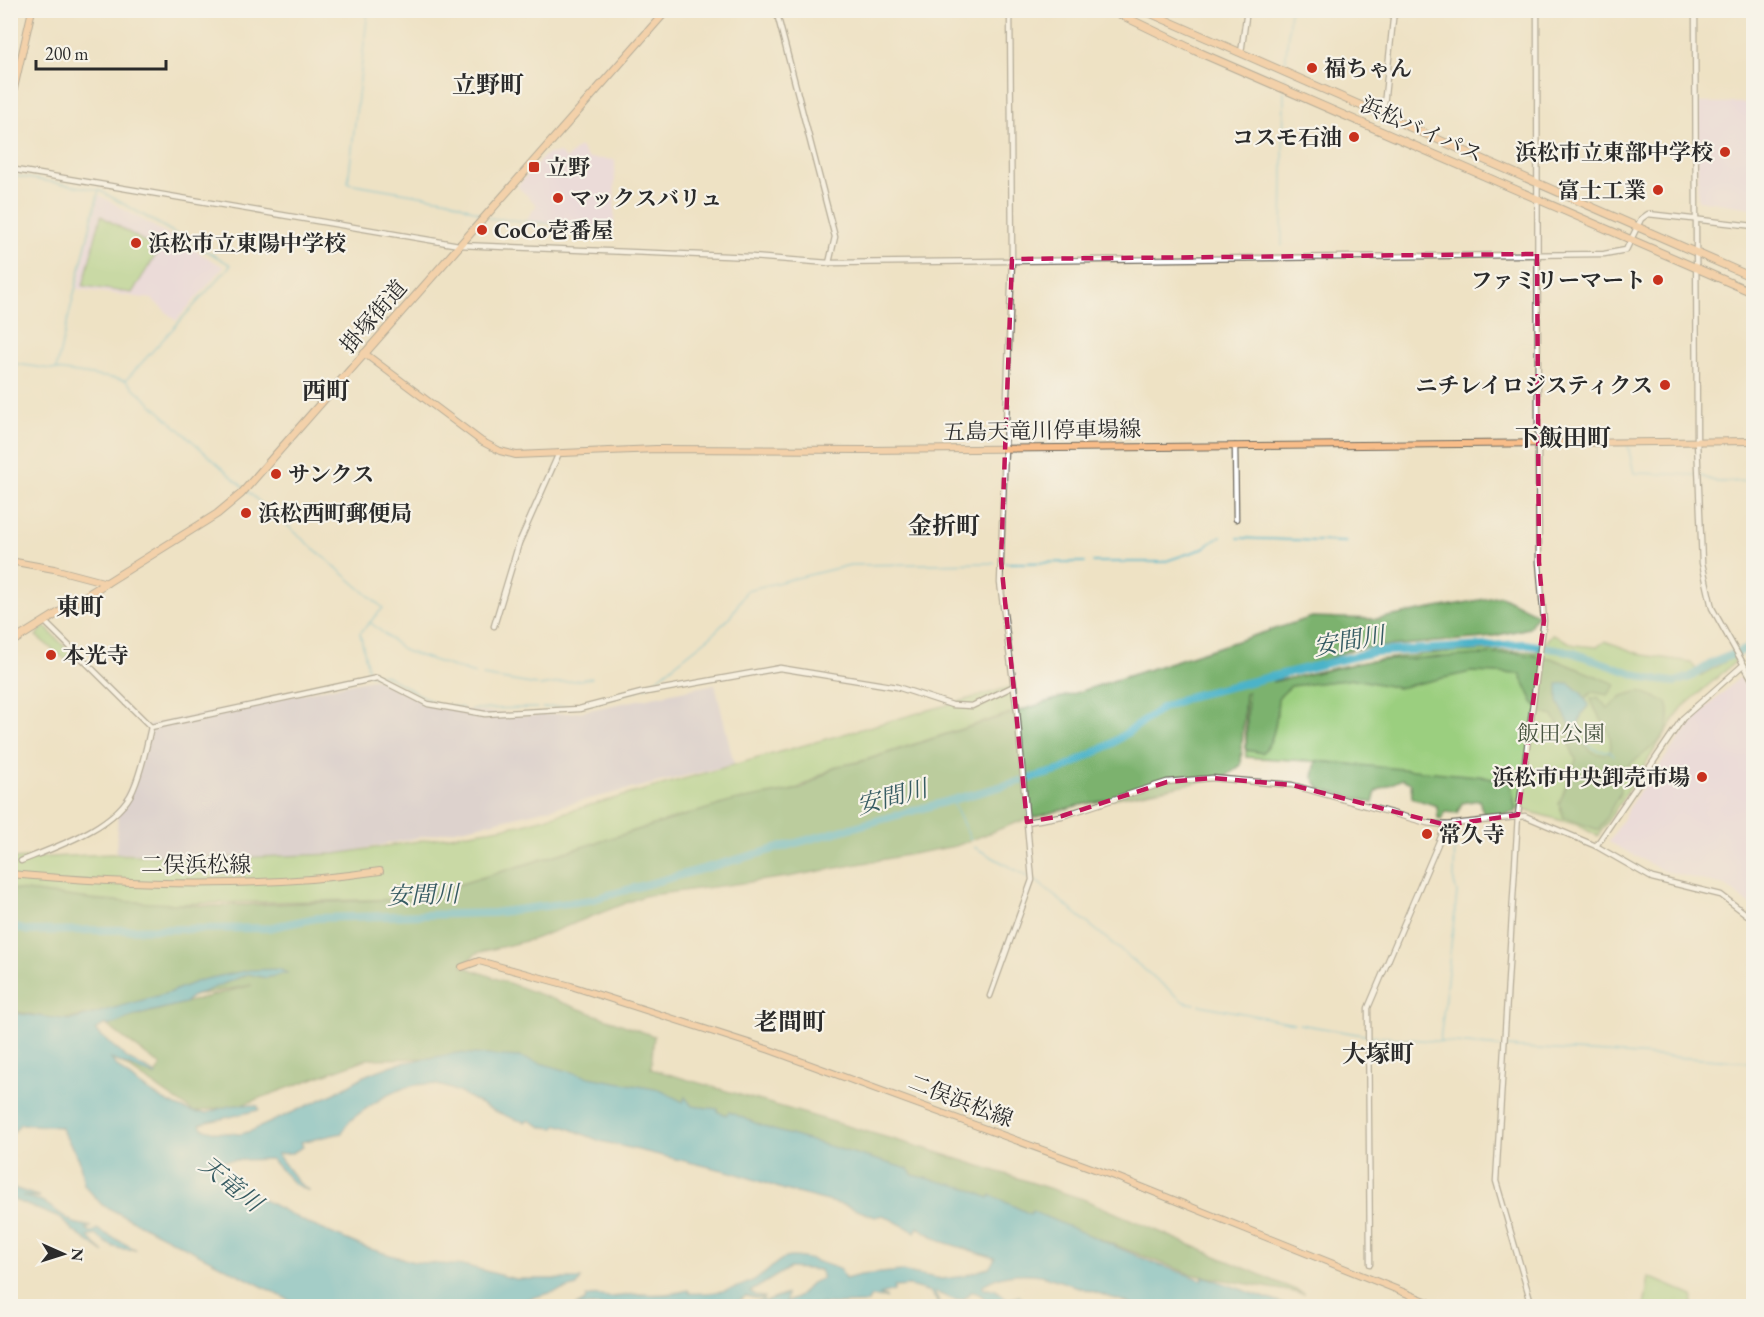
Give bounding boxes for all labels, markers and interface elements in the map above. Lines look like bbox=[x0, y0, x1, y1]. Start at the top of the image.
scale bar bbox=[36, 33, 166, 71]
text: 200 m bbox=[45, 42, 89, 65]
place label: 福ちゃん bbox=[1324, 54, 1412, 83]
marker: 福ちゃん bbox=[1305, 61, 1319, 75]
district label: 立野町 bbox=[452, 69, 524, 100]
street label: 浜松バイパス bbox=[1356, 89, 1488, 169]
place label: コスモ石油 bbox=[1232, 123, 1342, 152]
marker: コスモ石油 bbox=[1347, 130, 1361, 144]
place label: 浜松市立東部中学校 bbox=[1515, 138, 1713, 167]
marker: 浜松市立東部中学校 bbox=[1718, 145, 1732, 159]
place label: 立野 bbox=[546, 153, 591, 182]
marker: 立野 bbox=[527, 160, 541, 174]
place label: 富士工業 bbox=[1558, 176, 1646, 205]
marker: 富士工業 bbox=[1651, 183, 1665, 197]
place label: マックスバリュ bbox=[570, 184, 722, 213]
marker: マックスバリュ bbox=[551, 191, 565, 205]
place label: CoCo壱番屋 bbox=[494, 216, 613, 245]
marker: CoCo壱番屋 bbox=[475, 223, 489, 237]
place label: 浜松市立東陽中学校 bbox=[148, 229, 346, 258]
marker: 浜松市立東陽中学校 bbox=[129, 236, 143, 250]
place label: ファミリーマート bbox=[1470, 266, 1646, 295]
marker: ファミリーマート bbox=[1651, 273, 1665, 287]
street label: 掛塚街道 bbox=[334, 274, 413, 359]
place label: ニチレイロジスティクス bbox=[1416, 371, 1653, 400]
district label: 西町 bbox=[302, 375, 350, 406]
marker: ニチレイロジスティクス bbox=[1658, 378, 1672, 392]
street label: 五島天竜川停車場線 bbox=[943, 414, 1141, 447]
district label: 下飯田町 bbox=[1515, 422, 1611, 453]
place label: サンクス bbox=[288, 460, 374, 489]
marker: サンクス bbox=[269, 467, 283, 481]
place label: 浜松西町郵便局 bbox=[258, 499, 412, 528]
marker: 浜松西町郵便局 bbox=[239, 506, 253, 520]
district label: 金折町 bbox=[908, 510, 980, 541]
district label: 東町 bbox=[56, 591, 104, 622]
water label: 安間川 bbox=[1311, 618, 1390, 662]
place label: 本光寺 bbox=[63, 641, 129, 670]
marker: 本光寺 bbox=[44, 648, 58, 662]
park label: 飯田公園 bbox=[1517, 719, 1605, 748]
place label: 浜松市中央卸売市場 bbox=[1492, 763, 1690, 792]
marker: 浜松市中央卸売市場 bbox=[1695, 770, 1709, 784]
water label: 安間川 bbox=[853, 771, 934, 821]
place label: 常久寺 bbox=[1439, 820, 1505, 849]
marker: 常久寺 bbox=[1420, 827, 1434, 841]
street label: 二俣浜松線 bbox=[141, 850, 251, 879]
water label: 安間川 bbox=[386, 878, 462, 911]
district label: 老間町 bbox=[754, 1006, 826, 1037]
district label: 大塚町 bbox=[1342, 1038, 1414, 1069]
street label: 二俣浜松線 bbox=[904, 1067, 1017, 1134]
water label: 天竜川 bbox=[194, 1149, 271, 1220]
north arrow bbox=[33, 1224, 93, 1284]
text: N bbox=[67, 1248, 88, 1262]

